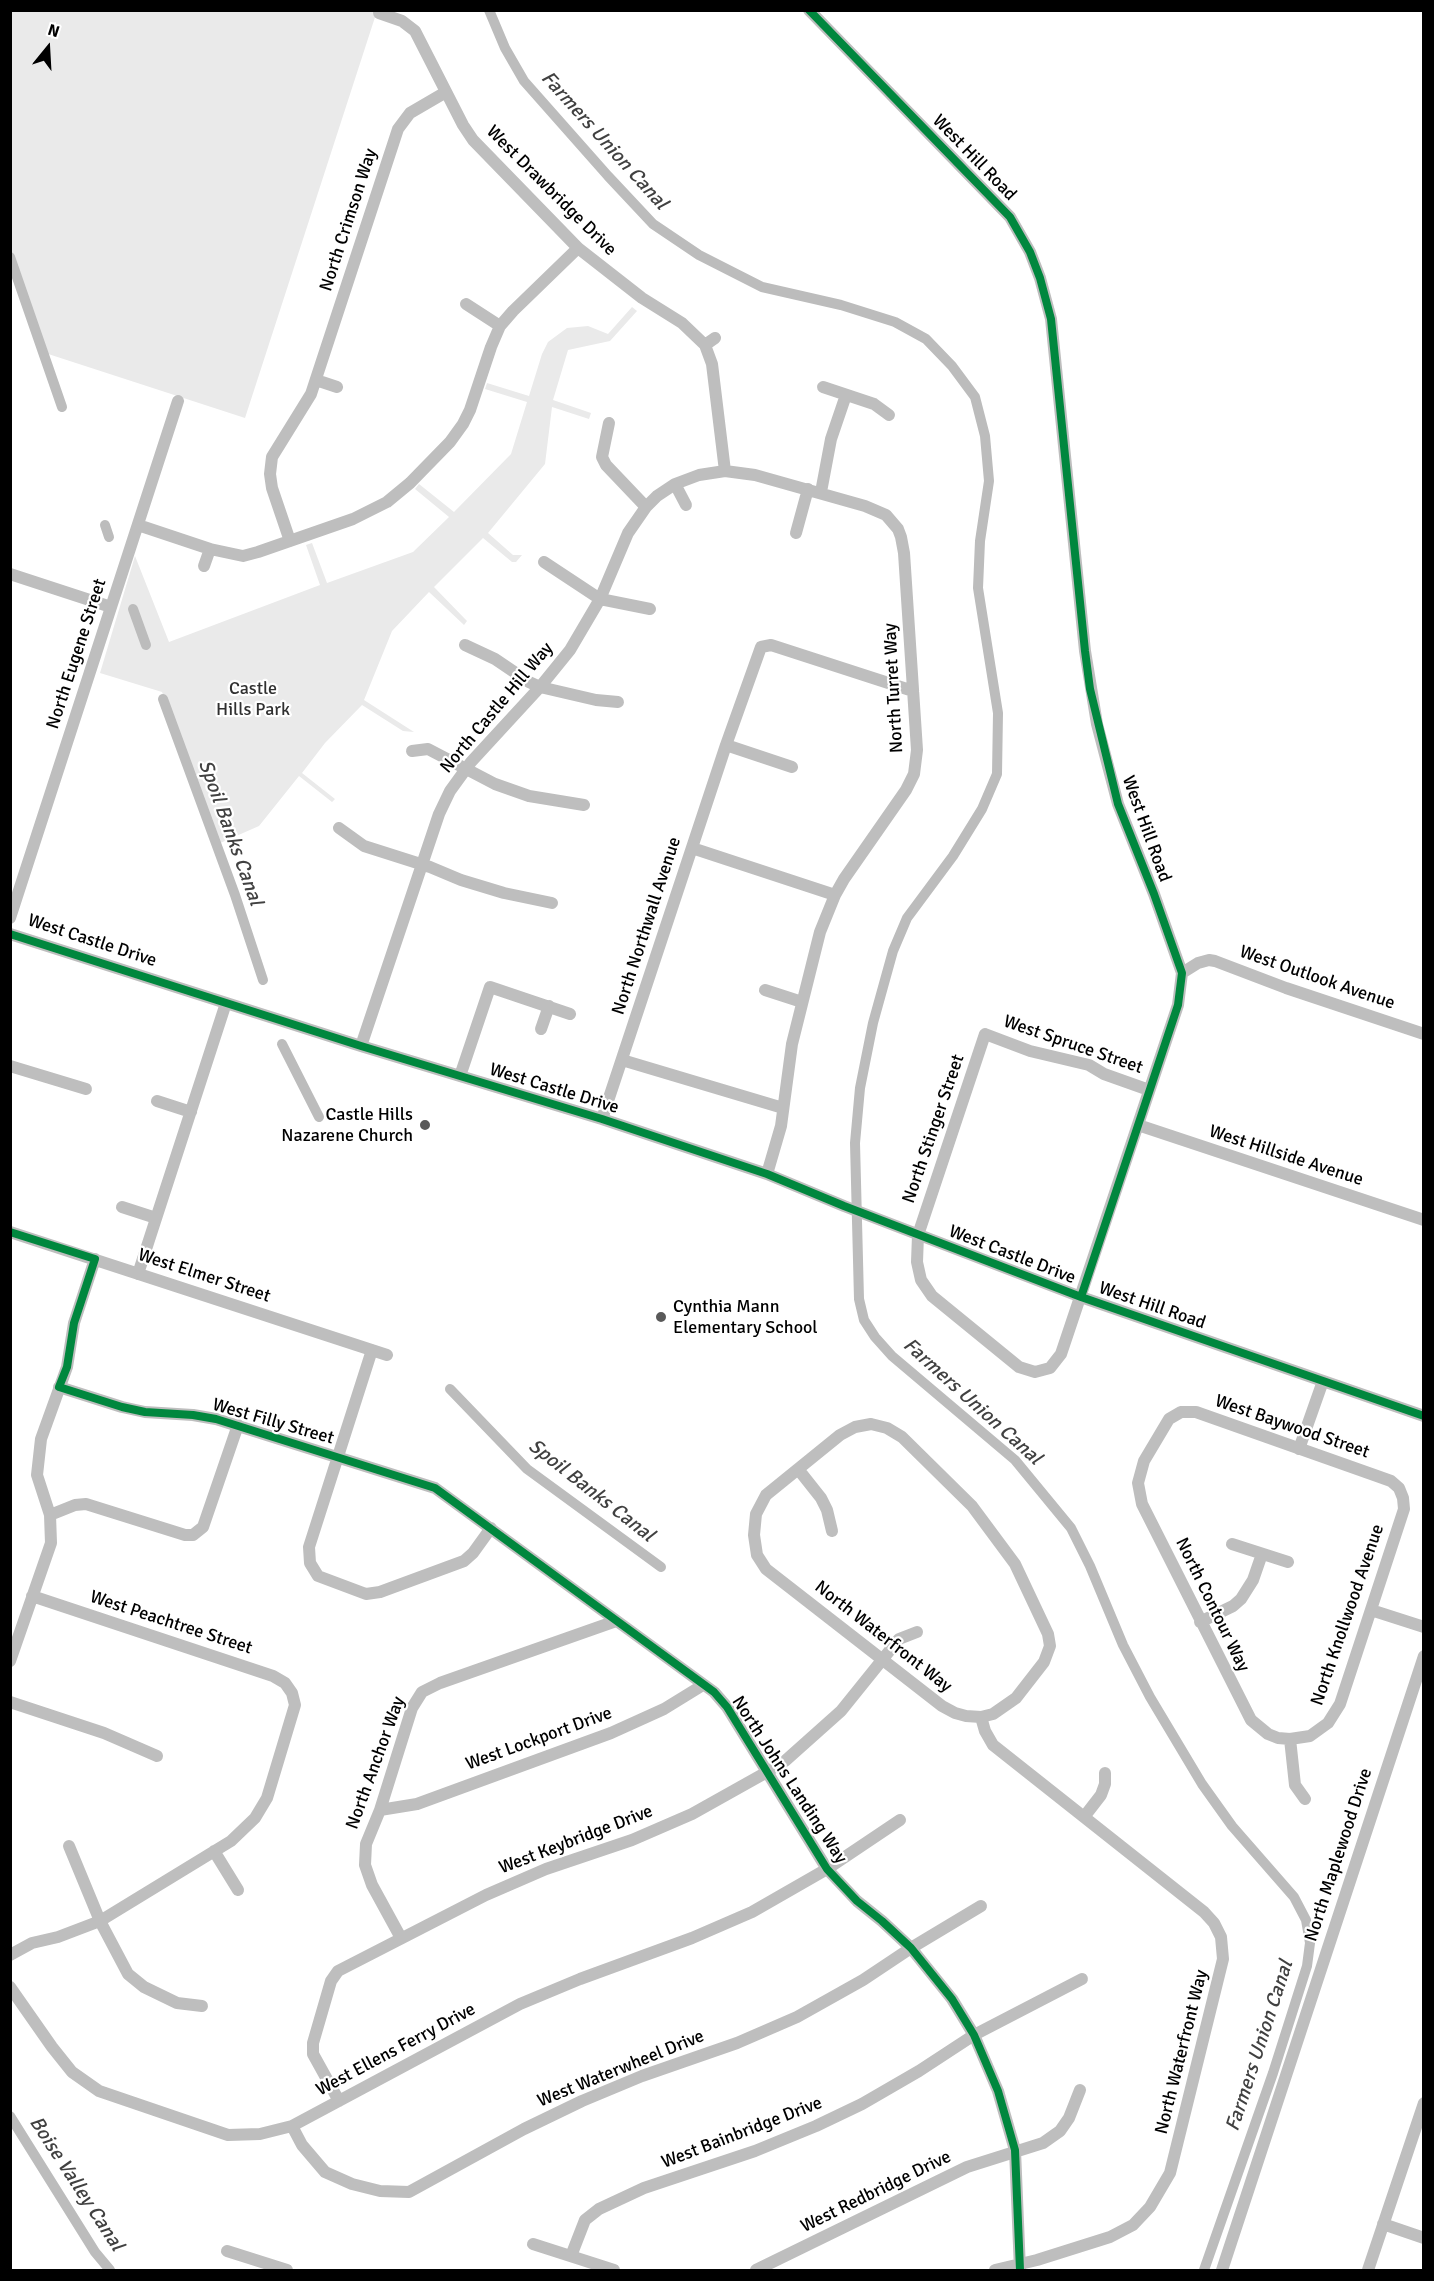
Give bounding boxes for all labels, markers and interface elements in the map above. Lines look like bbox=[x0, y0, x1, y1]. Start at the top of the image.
north arrow bbox=[18, 18, 78, 78]
text: N bbox=[45, 20, 62, 42]
water label: Farmers Union Canal bbox=[535, 67, 673, 215]
street label: West Hill Road bbox=[927, 110, 1021, 206]
street label: West Drawbridge Drive bbox=[481, 121, 621, 261]
street label: North Crimson Way bbox=[316, 146, 382, 294]
street label: North Eugene Street bbox=[43, 576, 111, 732]
street label: North Turret Way bbox=[880, 623, 908, 753]
street label: North Castle Hill Way bbox=[436, 638, 558, 778]
park label: Castle Hills Park bbox=[216, 678, 290, 720]
water label: Spoil Banks Canal bbox=[193, 757, 267, 909]
street label: West Hill Road bbox=[1117, 773, 1175, 885]
street label: North Northwall Avenue bbox=[608, 834, 686, 1018]
street label: West Castle Drive bbox=[25, 910, 159, 972]
street label: West Outlook Avenue bbox=[1236, 941, 1398, 1015]
street label: West Spruce Street bbox=[1000, 1011, 1146, 1079]
street label: North Stinger Street bbox=[898, 1052, 970, 1206]
street label: West Castle Drive bbox=[487, 1059, 621, 1119]
place label: Castle Hills Nazarene Church bbox=[281, 1104, 413, 1146]
marker: Castle Hills Nazarene Church bbox=[418, 1118, 432, 1132]
street label: West Hillside Avenue bbox=[1206, 1121, 1366, 1191]
street label: West Castle Drive bbox=[946, 1221, 1078, 1289]
street label: West Elmer Street bbox=[135, 1244, 273, 1308]
street label: West Hill Road bbox=[1096, 1278, 1208, 1334]
place label: Cynthia Mann Elementary School bbox=[673, 1296, 818, 1338]
marker: Cynthia Mann Elementary School bbox=[654, 1310, 668, 1324]
water label: Farmers Union Canal bbox=[898, 1333, 1046, 1471]
street label: West Baywood Street bbox=[1212, 1390, 1372, 1464]
street label: West Filly Street bbox=[210, 1394, 336, 1450]
water label: Spoil Banks Canal bbox=[523, 1434, 659, 1548]
street label: North Knollwood Avenue bbox=[1307, 1522, 1389, 1708]
street label: North Contour Way bbox=[1170, 1534, 1254, 1676]
street label: North Waterfront Way bbox=[810, 1577, 956, 1697]
street label: West Peachtree Street bbox=[87, 1587, 255, 1659]
street label: North Johns Landing Way bbox=[727, 1692, 851, 1868]
street label: North Anchor Way bbox=[342, 1694, 410, 1832]
street label: West Lockport Drive bbox=[463, 1703, 615, 1775]
street label: North Maplewood Drive bbox=[1301, 1766, 1377, 1944]
street label: West Keybridge Drive bbox=[496, 1801, 656, 1879]
water label: Farmers Union Canal bbox=[1221, 1958, 1299, 2134]
street label: North Waterfront Way bbox=[1151, 1968, 1213, 2136]
street label: West Ellens Ferry Drive bbox=[313, 1999, 479, 2101]
street label: West Waterwheel Drive bbox=[535, 2026, 707, 2112]
street label: West Bainbridge Drive bbox=[659, 2092, 825, 2174]
water label: Boise Valley Canal bbox=[24, 2112, 128, 2256]
street label: West Redbridge Drive bbox=[797, 2146, 955, 2238]

